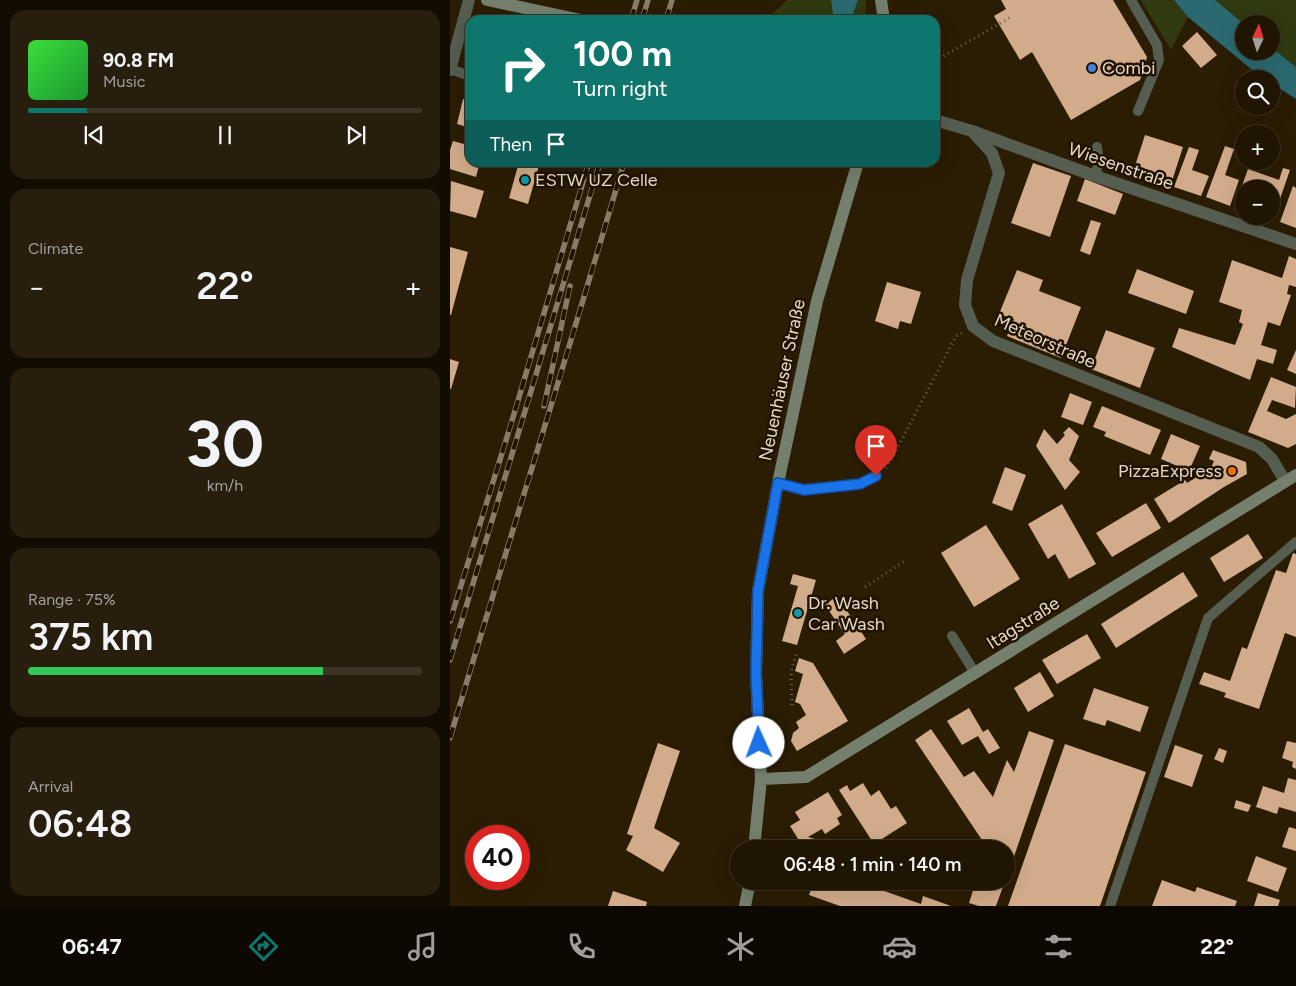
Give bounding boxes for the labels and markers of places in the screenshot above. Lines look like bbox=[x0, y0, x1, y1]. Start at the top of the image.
place label: Combi bbox=[1102, 57, 1155, 79]
marker: Combi bbox=[1086, 62, 1098, 74]
place label: ESTW UZ Celle bbox=[535, 169, 658, 191]
marker: ESTW UZ Celle bbox=[519, 174, 531, 186]
pin bbox=[855, 425, 897, 476]
place label: PizzaExpress bbox=[1118, 460, 1222, 482]
marker: PizzaExpress bbox=[1226, 465, 1238, 477]
place label: Dr. Wash Car Wash bbox=[808, 592, 885, 635]
marker: Dr. Wash Car Wash bbox=[792, 607, 804, 619]

